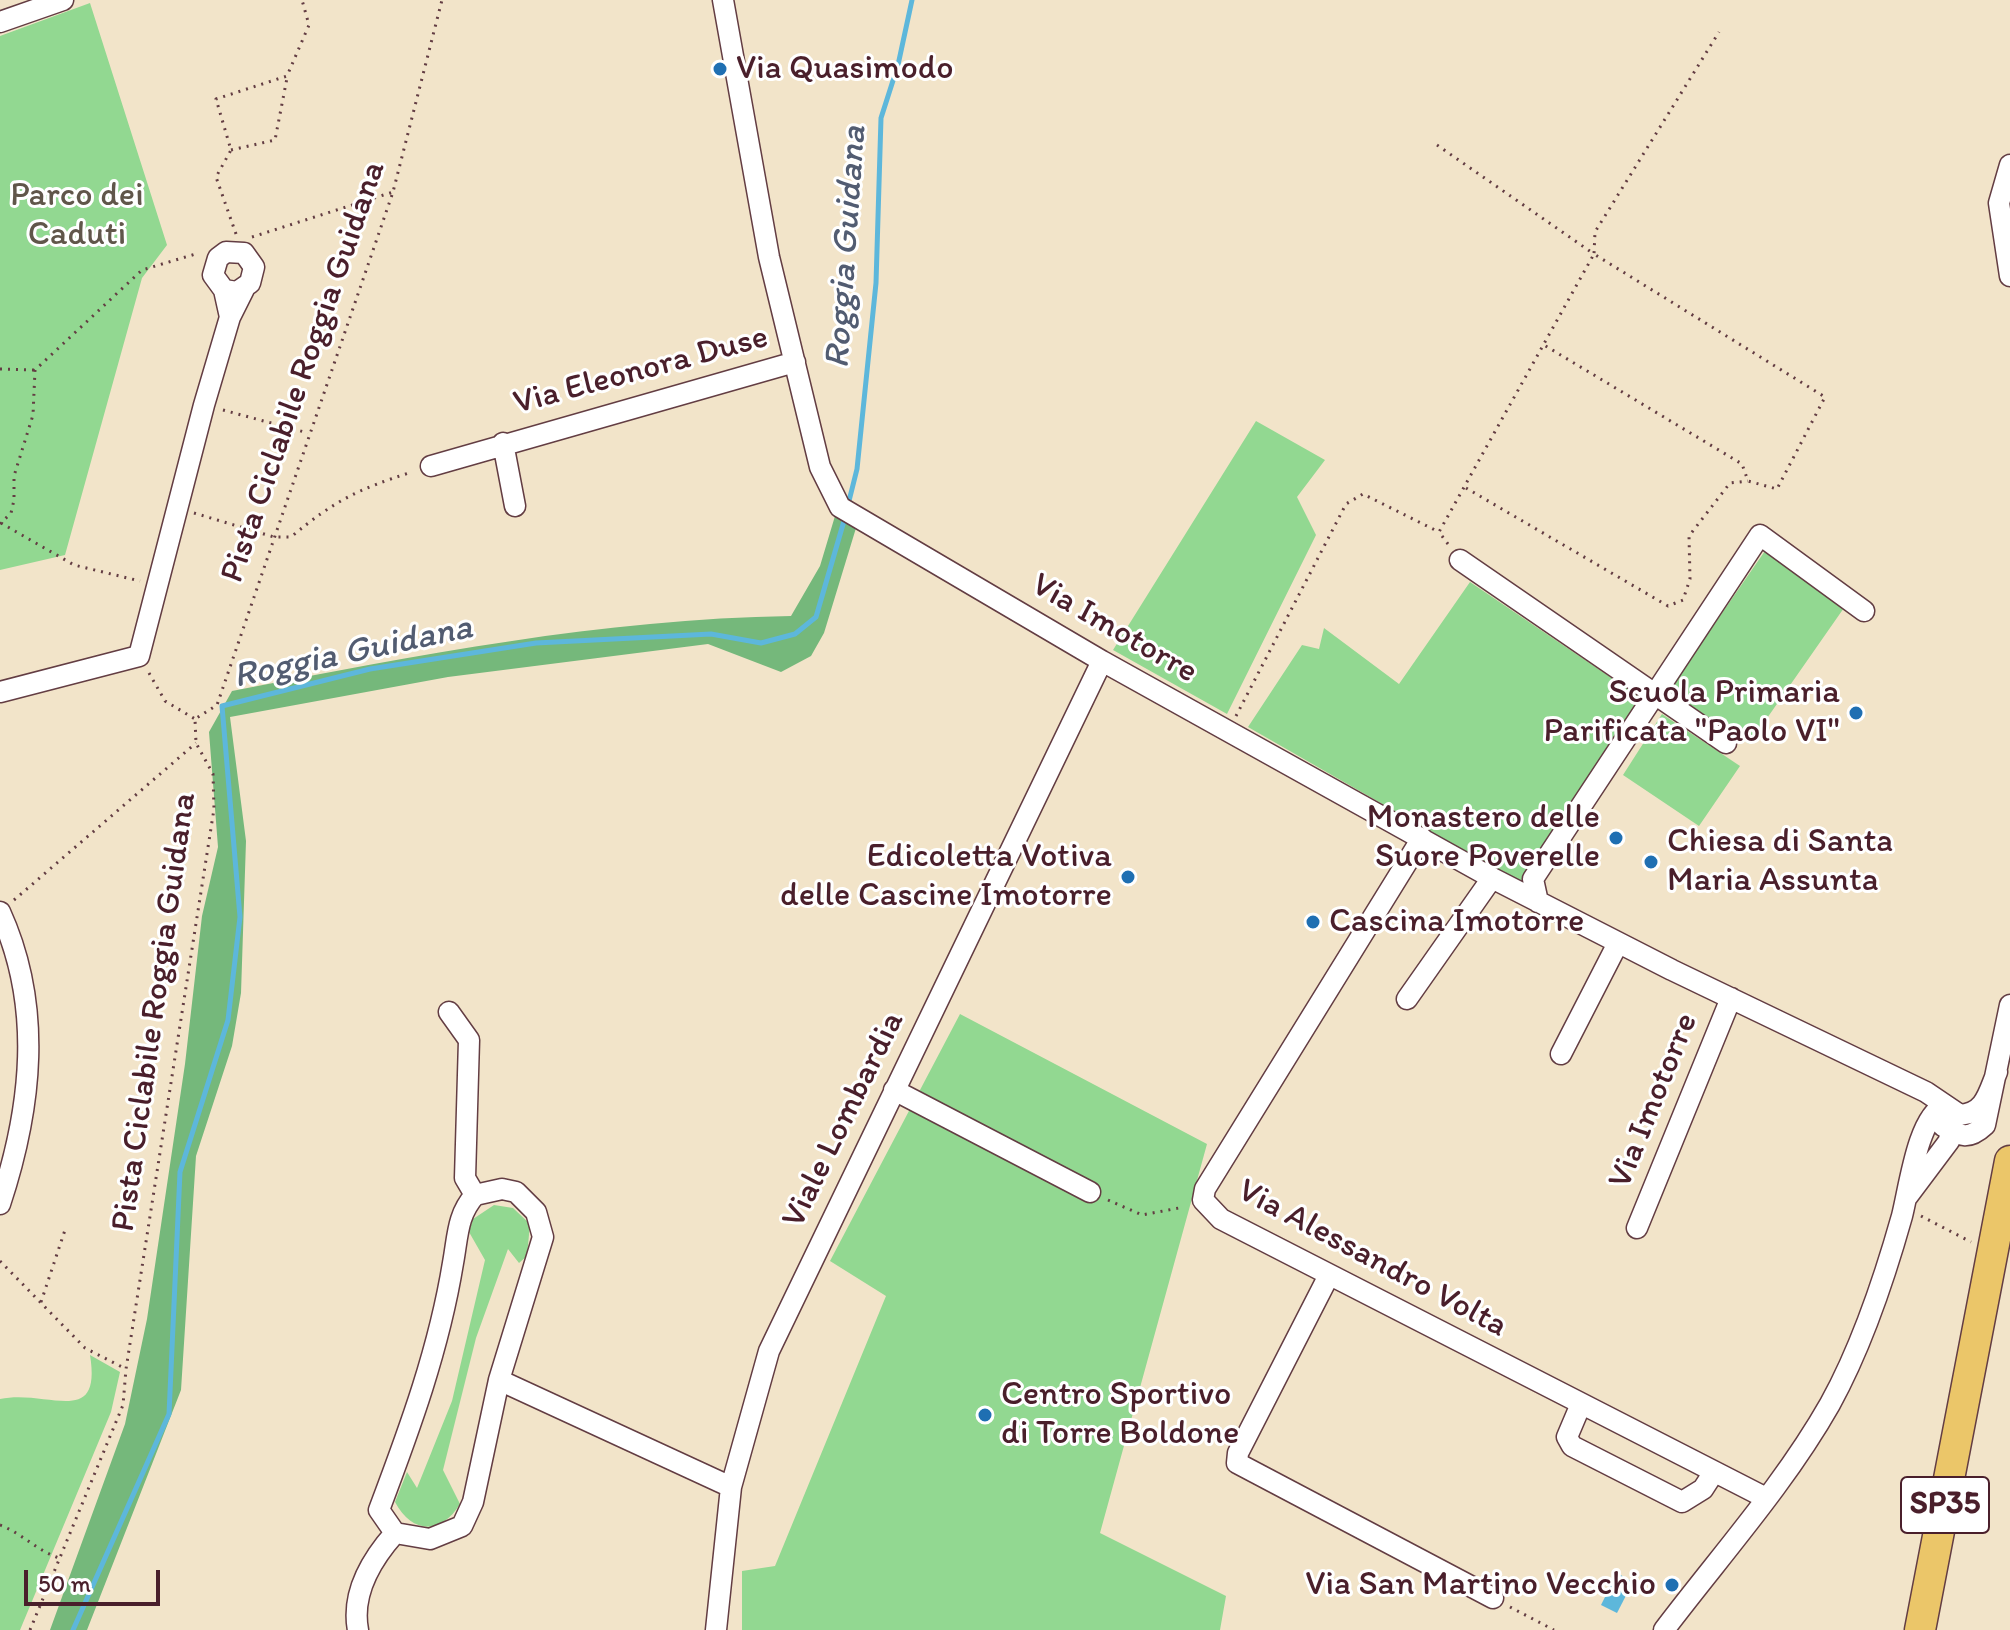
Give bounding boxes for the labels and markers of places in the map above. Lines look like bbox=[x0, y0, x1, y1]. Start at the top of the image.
place label: Via Quasimodo bbox=[736, 49, 954, 89]
marker: Via Quasimodo bbox=[711, 60, 729, 78]
place label: Scuola Primaria Parificata "Paolo VI" bbox=[1544, 673, 1840, 752]
marker: Scuola Primaria Parificata "Paolo VI" bbox=[1847, 704, 1865, 722]
place label: Monastero delle Suore Poverelle bbox=[1367, 798, 1600, 878]
place label: Chiesa di Santa Maria Assunta bbox=[1667, 822, 1893, 902]
marker: Monastero delle Suore Poverelle bbox=[1607, 829, 1625, 847]
place label: Edicoletta Votiva delle Cascine Imotorre bbox=[780, 837, 1112, 916]
marker: Chiesa di Santa Maria Assunta bbox=[1642, 853, 1660, 871]
marker: Edicoletta Votiva delle Cascine Imotorre bbox=[1119, 868, 1137, 886]
place label: Cascina Imotorre bbox=[1329, 902, 1584, 942]
marker: Cascina Imotorre bbox=[1304, 913, 1322, 931]
place label: Centro Sportivo di Torre Boldone bbox=[1001, 1375, 1239, 1454]
marker: Centro Sportivo di Torre Boldone bbox=[976, 1406, 994, 1424]
place label: Via San Martino Vecchio bbox=[1305, 1565, 1656, 1605]
marker: Via San Martino Vecchio bbox=[1663, 1576, 1681, 1594]

